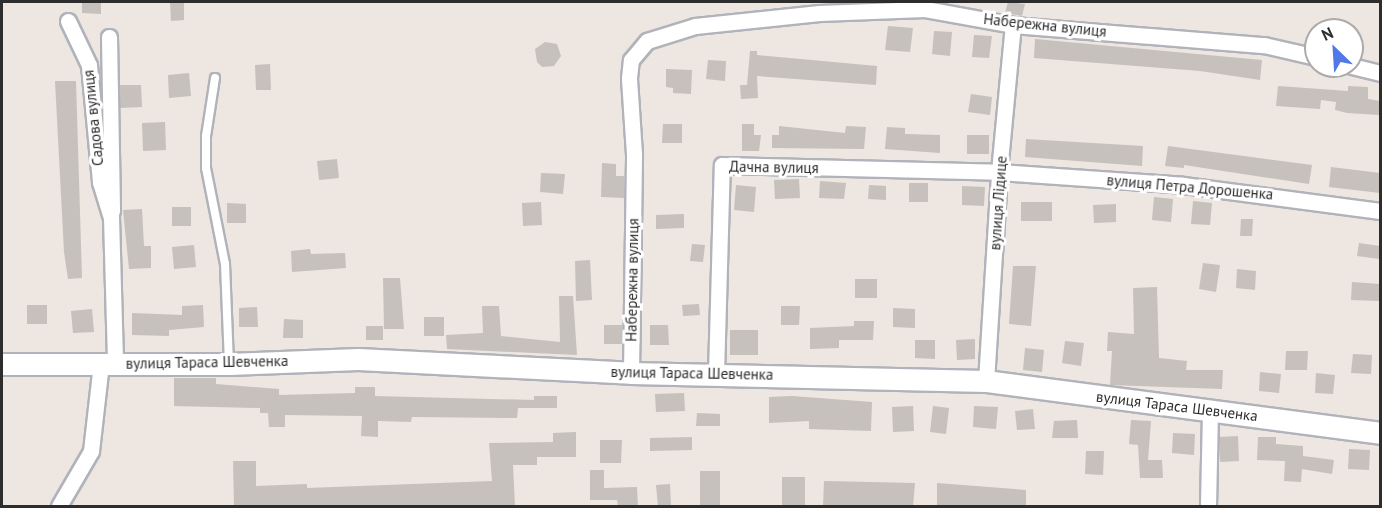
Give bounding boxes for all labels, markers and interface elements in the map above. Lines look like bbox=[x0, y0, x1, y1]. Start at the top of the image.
street label: Набережна вулиця bbox=[983, 10, 1107, 40]
north arrow bbox=[1304, 18, 1364, 78]
text: N bbox=[1318, 22, 1336, 45]
street label: Садова вулиця bbox=[79, 69, 107, 167]
street label: вулиця Лідице bbox=[986, 155, 1010, 251]
street label: Дачна вулиця bbox=[729, 157, 819, 177]
street label: вулиця Петра Дорошенка bbox=[1106, 171, 1274, 203]
street label: Набережна вулиця bbox=[622, 218, 642, 342]
street label: вулиця Тараса Шевченка bbox=[125, 352, 289, 372]
street label: вулиця Тараса Шевченка bbox=[610, 363, 774, 383]
street label: вулиця Тараса Шевченка bbox=[1095, 387, 1259, 425]

